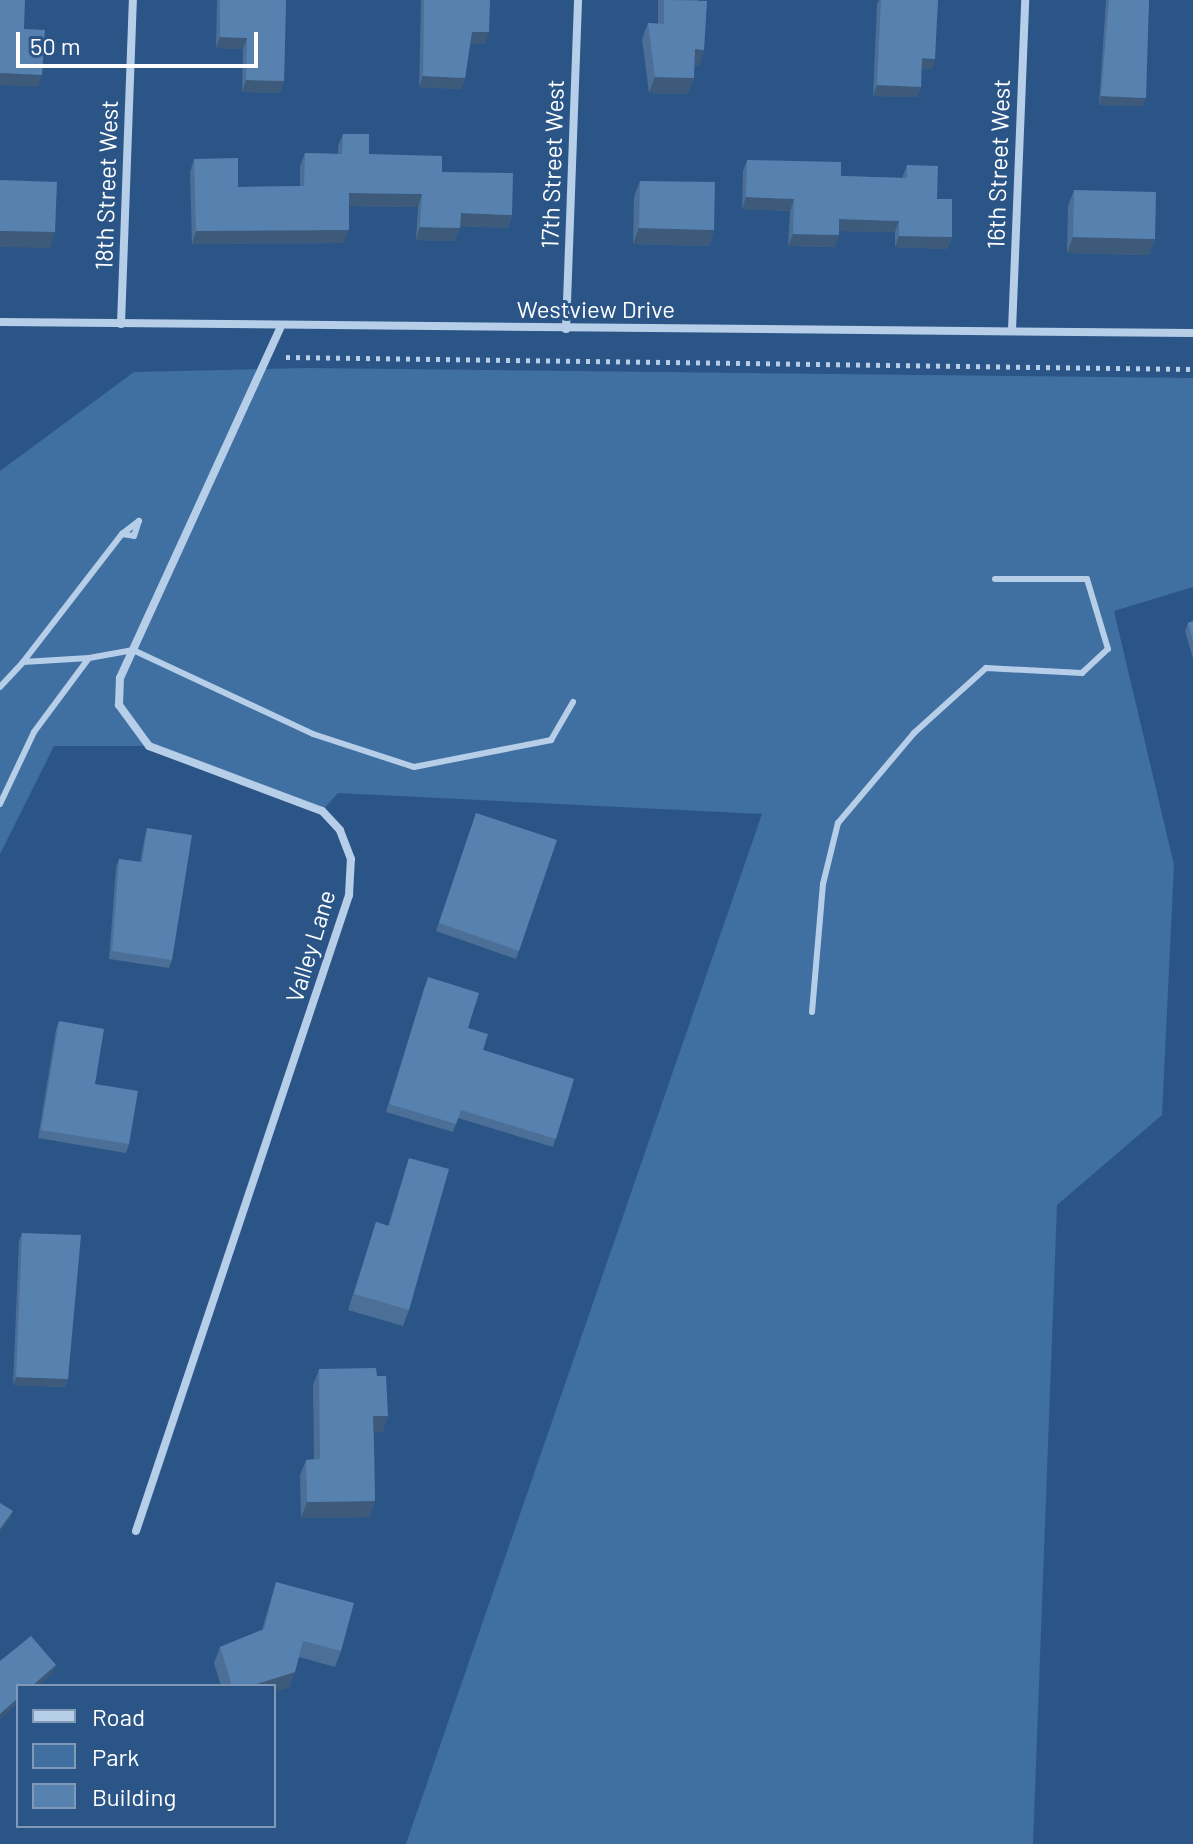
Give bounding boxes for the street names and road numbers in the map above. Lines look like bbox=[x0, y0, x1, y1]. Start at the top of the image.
street label: 16th Street West bbox=[981, 78, 1015, 250]
street label: 17th Street West bbox=[535, 79, 569, 249]
street label: 18th Street West bbox=[89, 99, 123, 271]
street label: Westview Drive bbox=[517, 295, 675, 323]
street label: Valley Lane bbox=[279, 886, 341, 1006]

